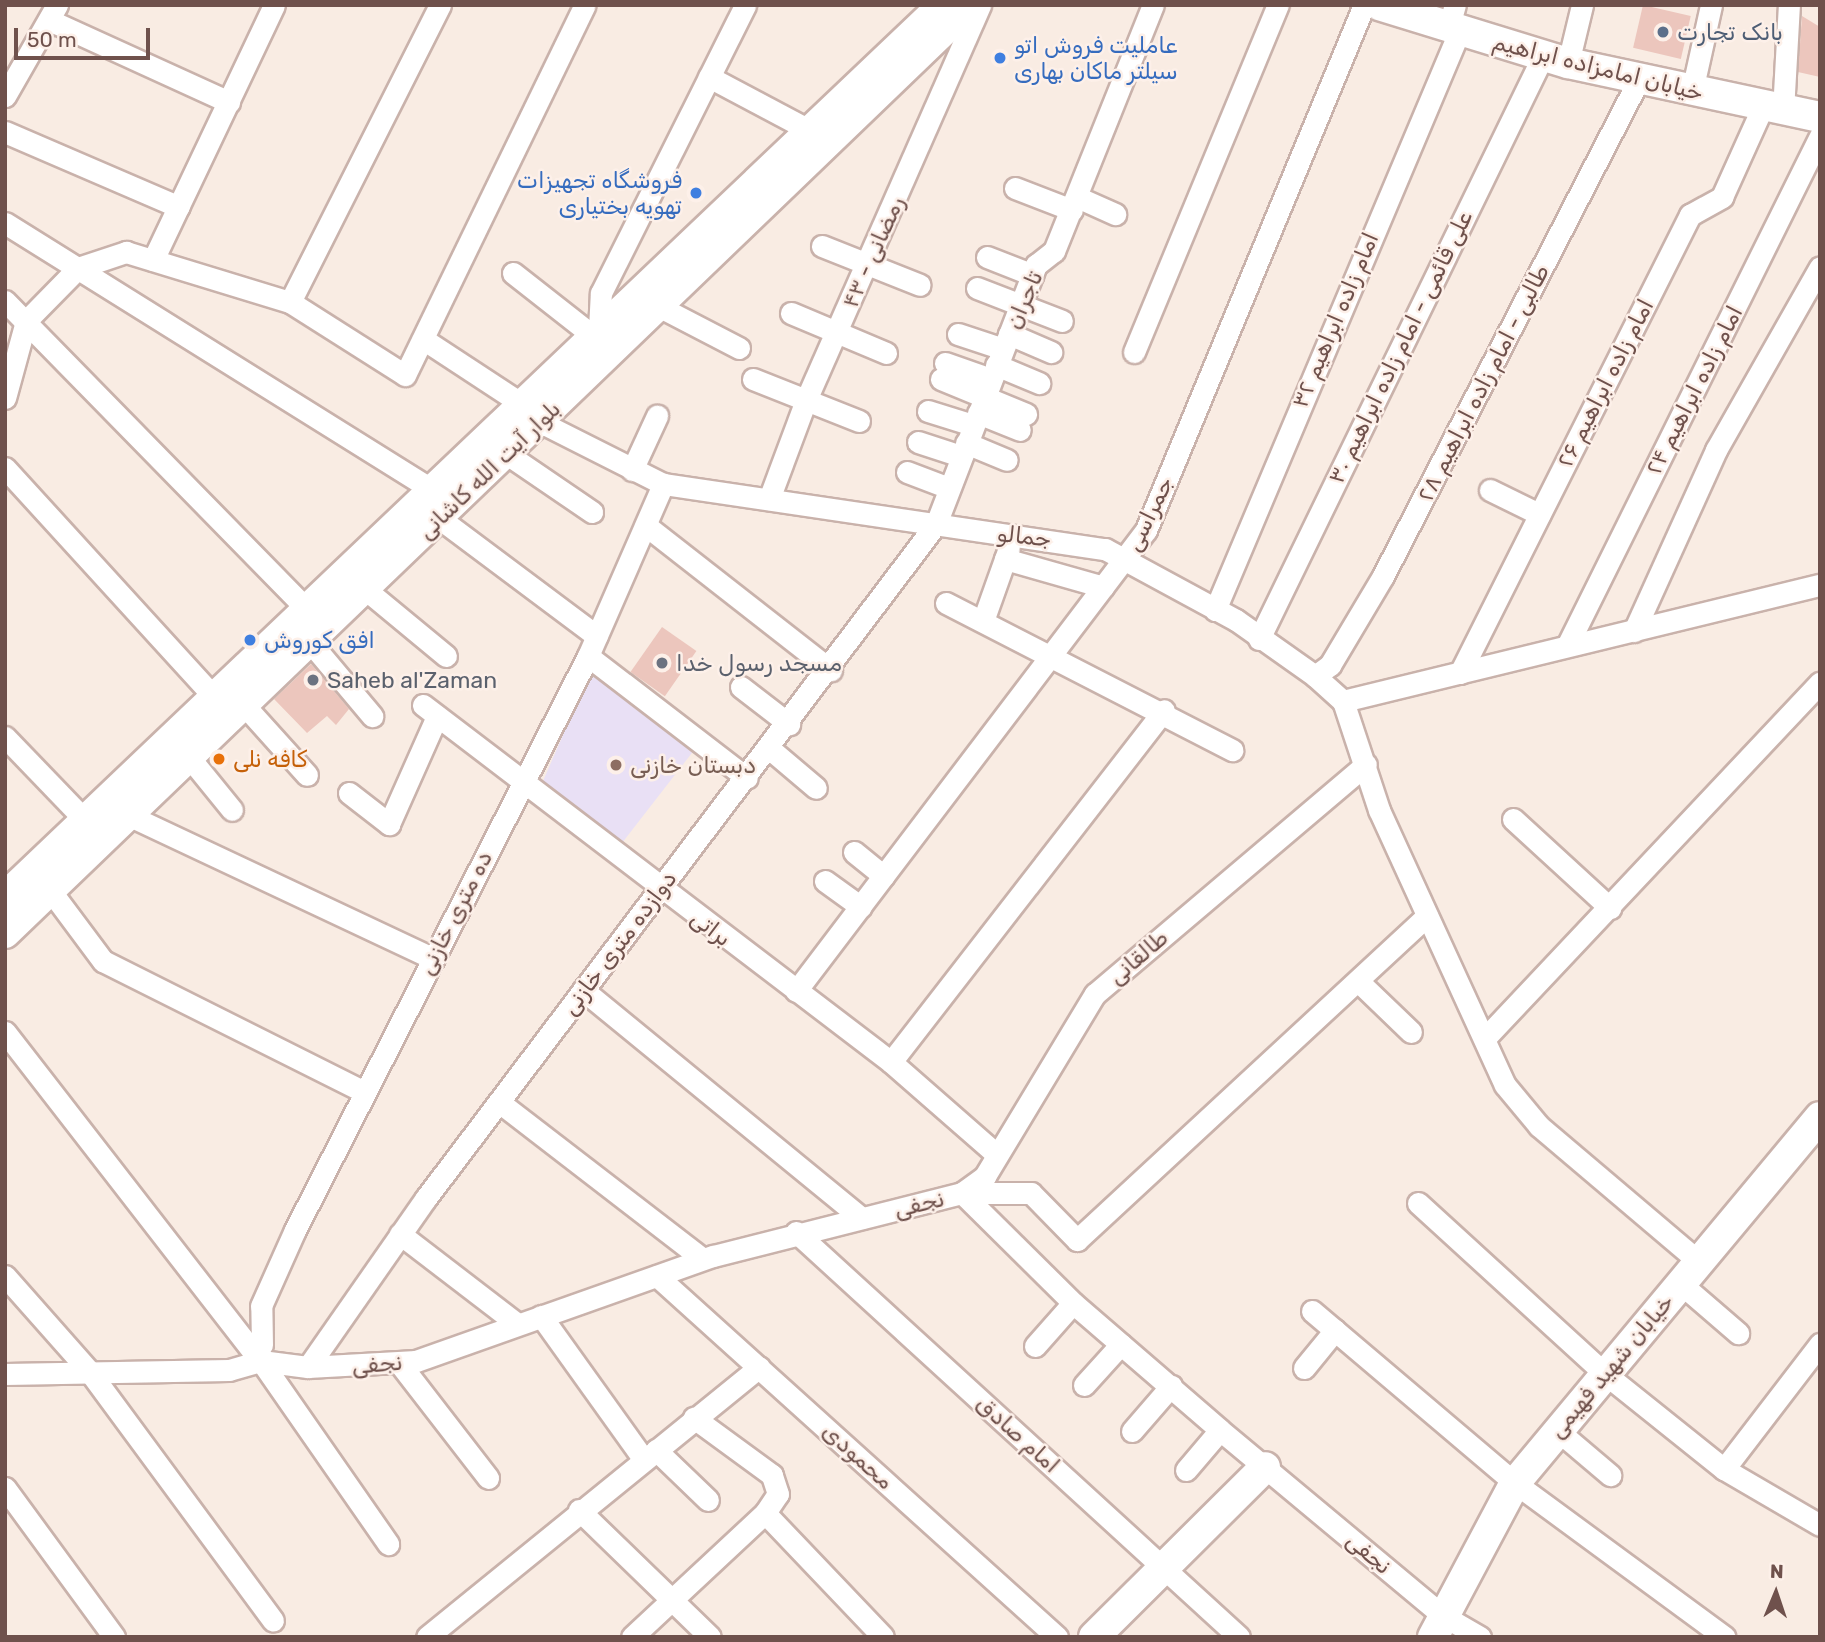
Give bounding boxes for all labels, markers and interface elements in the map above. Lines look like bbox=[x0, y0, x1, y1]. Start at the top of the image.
scale bar bbox=[18, 14, 154, 58]
place label: بانک تجارت bbox=[1677, 18, 1783, 46]
marker: بانک تجارت bbox=[1655, 24, 1671, 40]
text: 50 m bbox=[27, 27, 77, 52]
street label: خیابان امامزاده ابراهیم bbox=[1490, 27, 1706, 107]
place label: عاملیت فروش اتو سیلتر ماکان بهاری bbox=[1014, 31, 1178, 85]
marker: عاملیت فروش اتو سیلتر ماکان بهاری bbox=[992, 50, 1008, 66]
place label: فروشگاه تجهیزات تهویه بختیاری bbox=[517, 166, 682, 220]
marker: فروشگاه تجهیزات تهویه بختیاری bbox=[688, 185, 704, 201]
street label: رمضانی - ۴۳ bbox=[836, 192, 910, 312]
street label: علی قائمی - امام زاده ابراهیم ۳۰ bbox=[1322, 206, 1478, 488]
street label: امام زاده ابراهیم ۳۲ bbox=[1286, 228, 1384, 412]
street label: طالبی - امام زاده ابراهیم ۲۸ bbox=[1411, 260, 1555, 506]
street label: تاجران bbox=[999, 267, 1049, 333]
street label: امام زاده ابراهیم ۲۶ bbox=[1551, 294, 1659, 472]
street label: امام زاده ابراهیم ۲۴ bbox=[1640, 301, 1748, 479]
street label: بلوار آیت الله کاشانی bbox=[412, 395, 566, 545]
street label: جمراسی bbox=[1119, 472, 1179, 556]
street label: جمالو bbox=[995, 519, 1053, 553]
place label: افق کوروش bbox=[264, 626, 375, 654]
marker: افق کوروش bbox=[242, 632, 258, 648]
place label: مسجد رسول خدا bbox=[676, 649, 842, 677]
marker: مسجد رسول خدا bbox=[654, 655, 670, 671]
place label: Saheb al'Zaman bbox=[327, 666, 497, 694]
marker: Saheb al'Zaman bbox=[305, 672, 321, 688]
place label: کافه نلی bbox=[233, 745, 307, 773]
marker: کافه نلی bbox=[211, 751, 227, 767]
place label: دبستان خازنی bbox=[630, 751, 756, 779]
marker: دبستان خازنی bbox=[608, 757, 624, 773]
street label: ده متری خازنی bbox=[412, 846, 498, 980]
street label: دوازده متری خازنی bbox=[556, 865, 682, 1021]
street label: براتی bbox=[685, 904, 737, 952]
street label: طالقانی bbox=[1102, 924, 1174, 990]
street label: نجفی bbox=[891, 1184, 947, 1224]
street label: خیابان شهید فهیمی bbox=[1543, 1288, 1679, 1444]
street label: نجفی bbox=[350, 1348, 404, 1380]
street label: امام صادق bbox=[971, 1389, 1065, 1479]
street label: محمودی bbox=[817, 1417, 899, 1495]
street label: نجفی bbox=[1341, 1526, 1397, 1580]
north arrow bbox=[1741, 1558, 1811, 1628]
text: N bbox=[1770, 1560, 1784, 1583]

